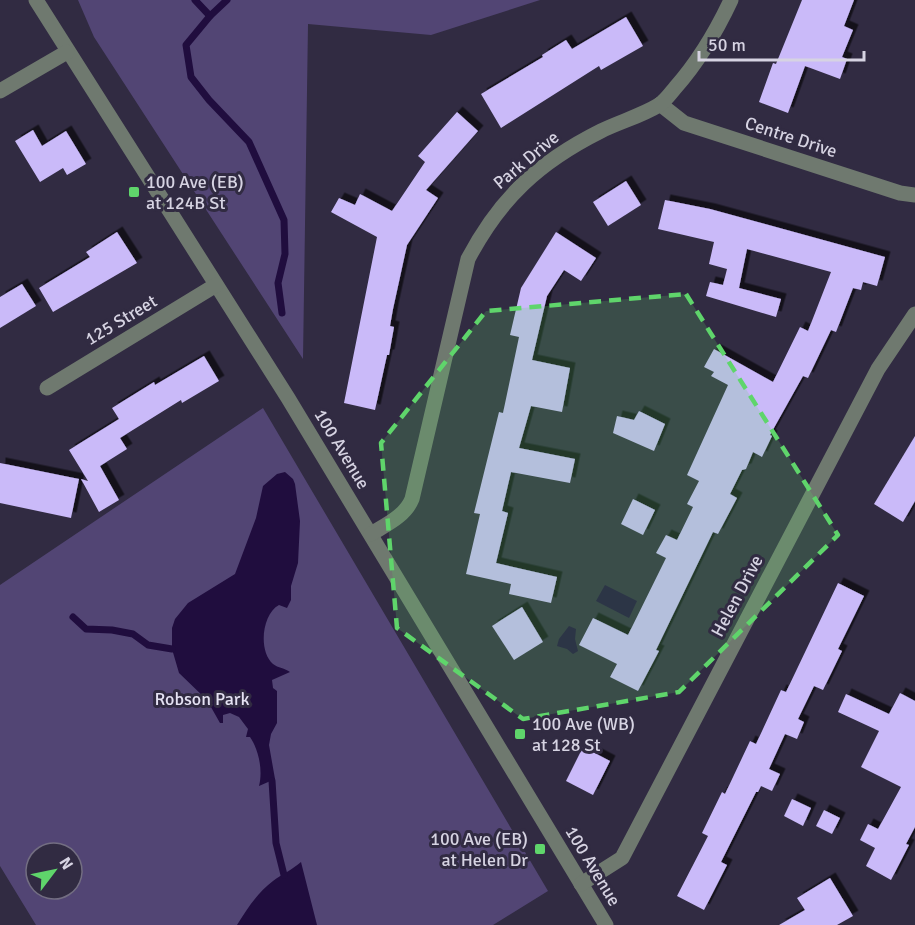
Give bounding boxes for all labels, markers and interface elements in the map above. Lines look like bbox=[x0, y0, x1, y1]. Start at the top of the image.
scale bar bbox=[699, 24, 864, 62]
text: 50 m bbox=[708, 34, 746, 56]
street label: Centre Drive bbox=[742, 112, 840, 162]
street label: Park Drive bbox=[489, 126, 563, 194]
place label: 100 Ave (EB) at 124B St bbox=[146, 171, 244, 214]
marker: 100 Ave (EB) at 124B St bbox=[127, 185, 141, 199]
street label: 125 Street bbox=[81, 290, 161, 350]
street label: 100 Avenue bbox=[310, 405, 374, 493]
street label: Helen Drive bbox=[706, 551, 768, 641]
park label: Robson Park bbox=[154, 688, 250, 710]
place label: 100 Ave (WB) at 128 St bbox=[532, 713, 635, 756]
marker: 100 Ave (WB) at 128 St bbox=[513, 727, 527, 741]
street label: 100 Avenue bbox=[561, 822, 625, 910]
place label: 100 Ave (EB) at Helen Dr bbox=[430, 828, 528, 871]
north arrow bbox=[24, 841, 84, 901]
marker: 100 Ave (EB) at Helen Dr bbox=[533, 842, 547, 856]
text: N bbox=[54, 854, 77, 874]

